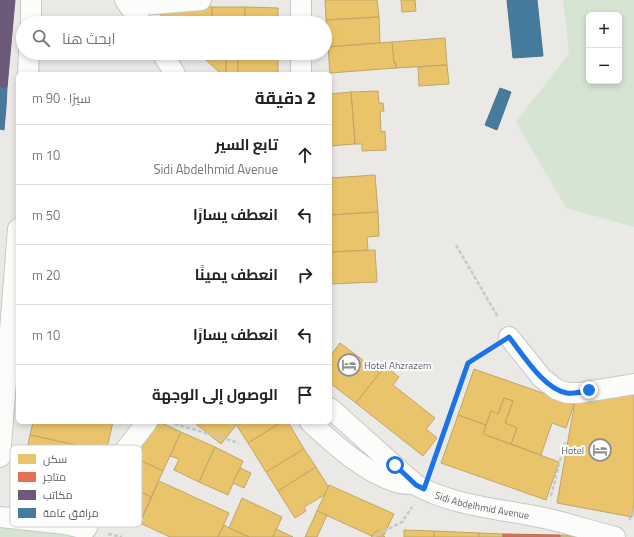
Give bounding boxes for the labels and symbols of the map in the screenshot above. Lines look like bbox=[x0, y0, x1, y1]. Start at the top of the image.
hotel icon: Hotel Ahzrazem bbox=[336, 352, 362, 378]
place label: Hotel Ahzrazem bbox=[364, 358, 431, 373]
route end bbox=[580, 381, 598, 399]
hotel icon: Hotel bbox=[587, 437, 613, 463]
place label: Hotel bbox=[561, 443, 584, 458]
legend bbox=[10, 445, 142, 527]
text: سكن bbox=[43, 451, 67, 467]
route start bbox=[386, 456, 404, 474]
text: متاجر bbox=[42, 469, 66, 485]
text: مكاتب bbox=[43, 487, 72, 503]
street label: Sidi Abdelhmid Avenue bbox=[433, 487, 531, 522]
text: مرافق عامة bbox=[43, 505, 98, 521]

